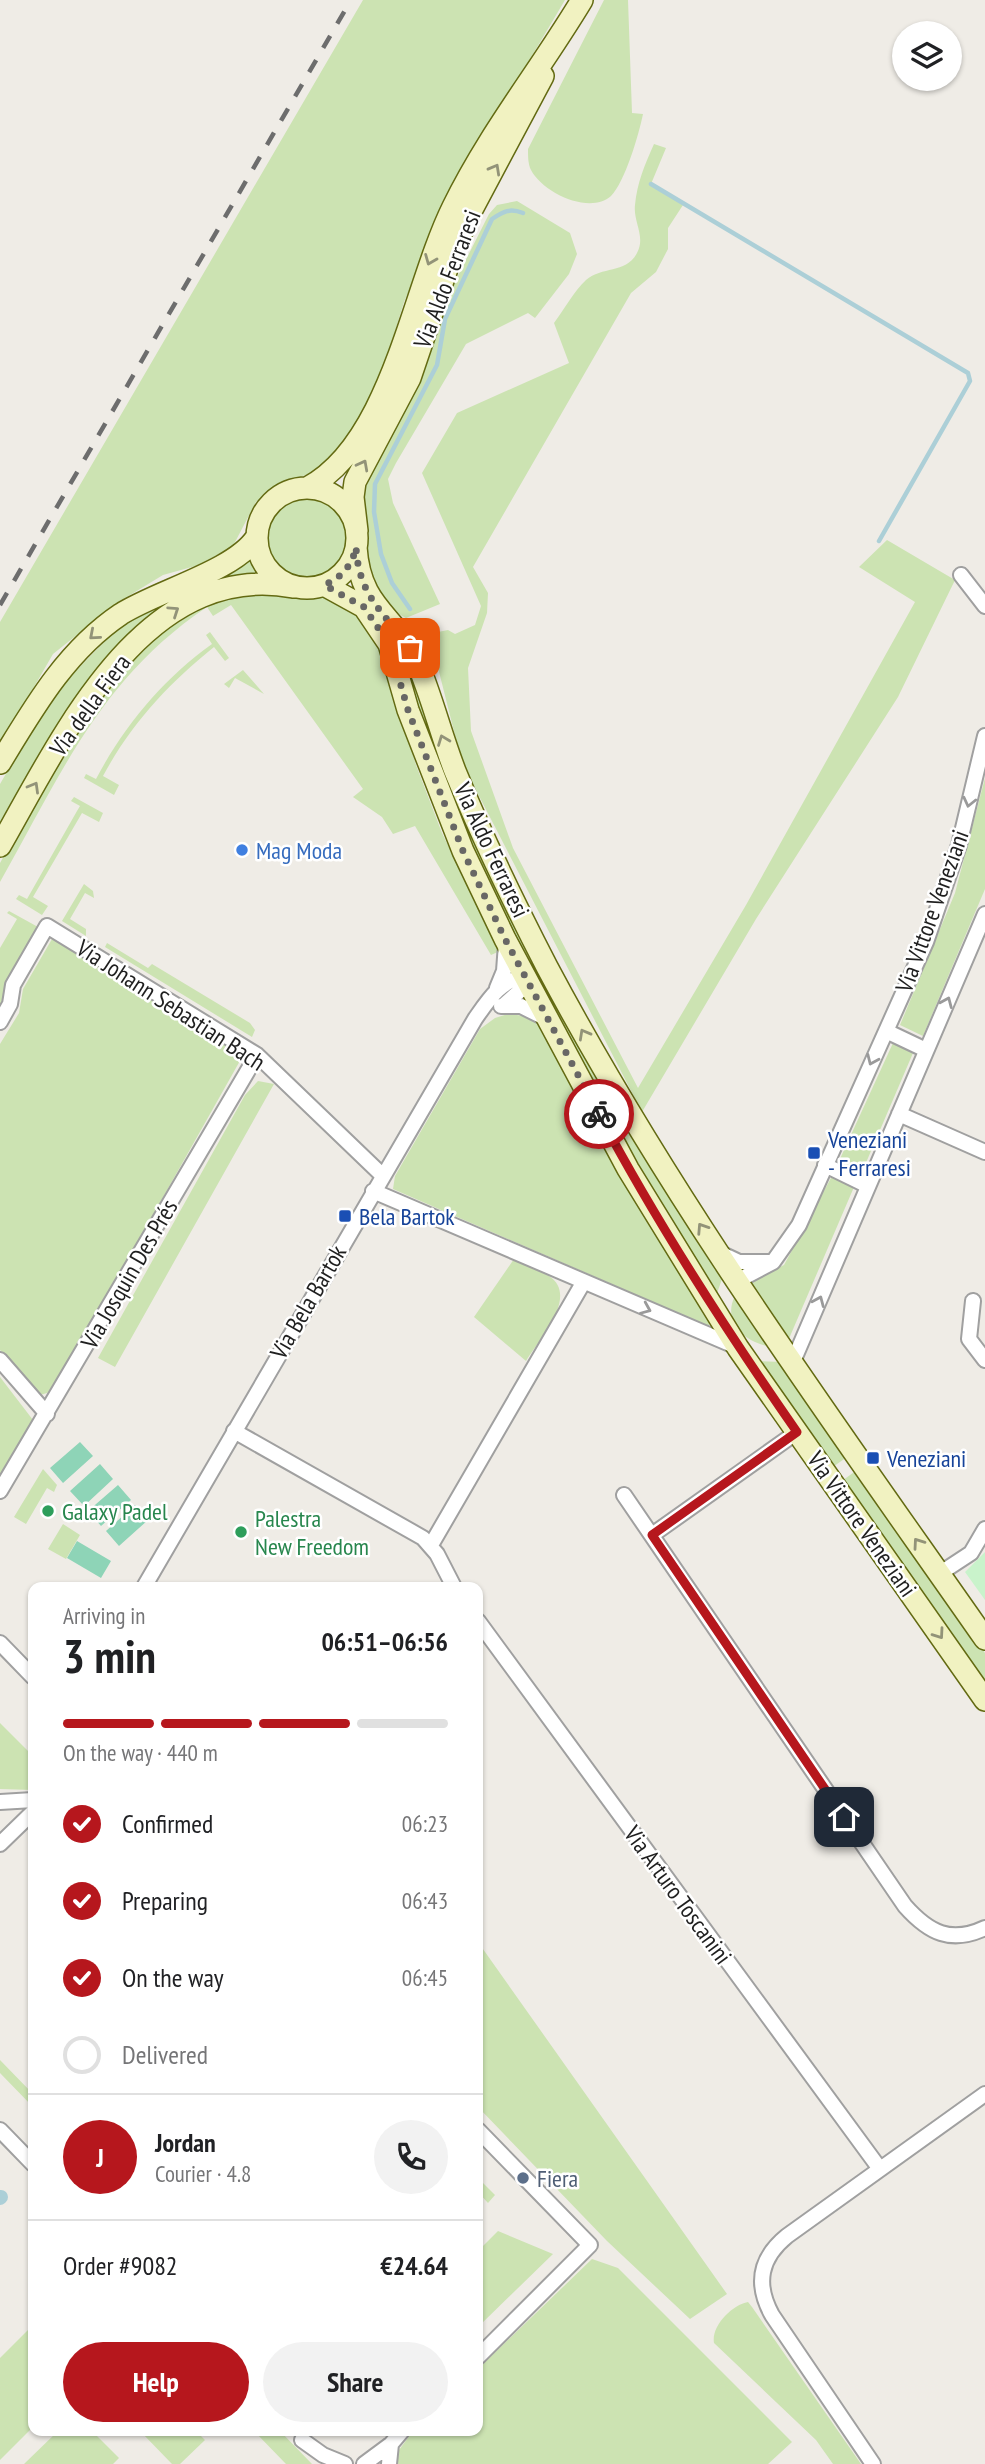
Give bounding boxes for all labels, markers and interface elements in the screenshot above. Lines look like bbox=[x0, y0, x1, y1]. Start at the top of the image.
map controls bbox=[892, 21, 962, 91]
button: layers bbox=[892, 21, 962, 91]
one-way arrow bbox=[487, 164, 500, 176]
street label: Via Aldo Ferraresi bbox=[406, 206, 488, 353]
one-way arrow bbox=[424, 253, 438, 265]
one-way arrow bbox=[355, 460, 368, 473]
one-way arrow bbox=[166, 607, 179, 619]
pin bbox=[380, 618, 440, 678]
one-way arrow bbox=[89, 627, 102, 639]
icon: bag bbox=[391, 629, 429, 667]
street label: Via della Fiera bbox=[42, 648, 137, 763]
one-way arrow bbox=[438, 735, 452, 747]
street label: Via Aldo Ferraresi bbox=[447, 777, 537, 923]
one-way arrow bbox=[26, 782, 39, 795]
one-way arrow bbox=[963, 796, 977, 808]
street label: Via Vittore Veneziani bbox=[888, 826, 976, 997]
place label: Mag Moda bbox=[256, 835, 342, 866]
marker: Mag Moda bbox=[234, 842, 250, 858]
street label: Via Johann Sebastian Bach bbox=[70, 932, 271, 1078]
one-way arrow bbox=[939, 997, 953, 1009]
one-way arrow bbox=[579, 1028, 592, 1041]
one-way arrow bbox=[867, 1053, 881, 1066]
courier bbox=[564, 1079, 634, 1149]
icon: bike bbox=[580, 1095, 618, 1133]
place label: Veneziani - Ferraresi bbox=[827, 1124, 911, 1183]
marker: Veneziani - Ferraresi bbox=[806, 1145, 822, 1161]
street label: Via Josquin Des Prés bbox=[73, 1194, 184, 1355]
place label: Bela Bartok bbox=[359, 1201, 455, 1232]
marker: Bela Bartok bbox=[337, 1208, 353, 1224]
one-way arrow bbox=[698, 1223, 710, 1236]
street label: Via Bela Bartok bbox=[262, 1239, 353, 1365]
one-way arrow bbox=[811, 1296, 825, 1308]
one-way arrow bbox=[640, 1301, 652, 1315]
place label: Veneziani bbox=[886, 1443, 966, 1474]
street label: Via Vittore Veneziani bbox=[800, 1444, 924, 1603]
marker: Veneziani bbox=[865, 1450, 881, 1466]
place label: Galaxy Padel bbox=[62, 1496, 168, 1527]
marker: Galaxy Padel bbox=[40, 1503, 56, 1519]
place label: Palestra New Freedom bbox=[255, 1503, 369, 1562]
marker: Palestra New Freedom bbox=[233, 1524, 249, 1540]
one-way arrow bbox=[914, 1538, 926, 1551]
text: Arriving in bbox=[63, 1601, 145, 1630]
text: 06:51–06:56 bbox=[321, 1625, 448, 1658]
text: 3 min bbox=[63, 1626, 156, 1686]
one-way arrow bbox=[931, 1626, 943, 1639]
text: On the way · 440 m bbox=[63, 1738, 218, 1767]
pin bbox=[814, 1787, 874, 1847]
icon: home bbox=[825, 1798, 863, 1836]
icon: check bbox=[63, 1805, 101, 1843]
text: Confirmed bbox=[122, 1807, 213, 1840]
text: 06:23 bbox=[402, 1809, 448, 1838]
street label: Via Arturo Toscanini bbox=[617, 1819, 739, 1970]
icon: check bbox=[63, 1882, 101, 1920]
text: Preparing bbox=[122, 1884, 208, 1917]
text: 06:43 bbox=[402, 1886, 448, 1915]
icon: check bbox=[63, 1959, 101, 1997]
text: On the way bbox=[122, 1961, 224, 1994]
text: 06:45 bbox=[402, 1963, 448, 1992]
text: Delivered bbox=[122, 2038, 208, 2071]
button: phone bbox=[374, 2120, 448, 2194]
text: Jordan bbox=[155, 2126, 216, 2159]
text: J bbox=[96, 2141, 104, 2174]
text: Courier · 4.8 bbox=[155, 2159, 251, 2188]
place label: Fiera bbox=[537, 2163, 578, 2194]
marker: Fiera bbox=[515, 2170, 531, 2186]
text: Order #9082 bbox=[63, 2249, 178, 2282]
text: €24.64 bbox=[380, 2249, 448, 2282]
button: Help bbox=[63, 2342, 249, 2422]
button: Share bbox=[263, 2342, 448, 2422]

